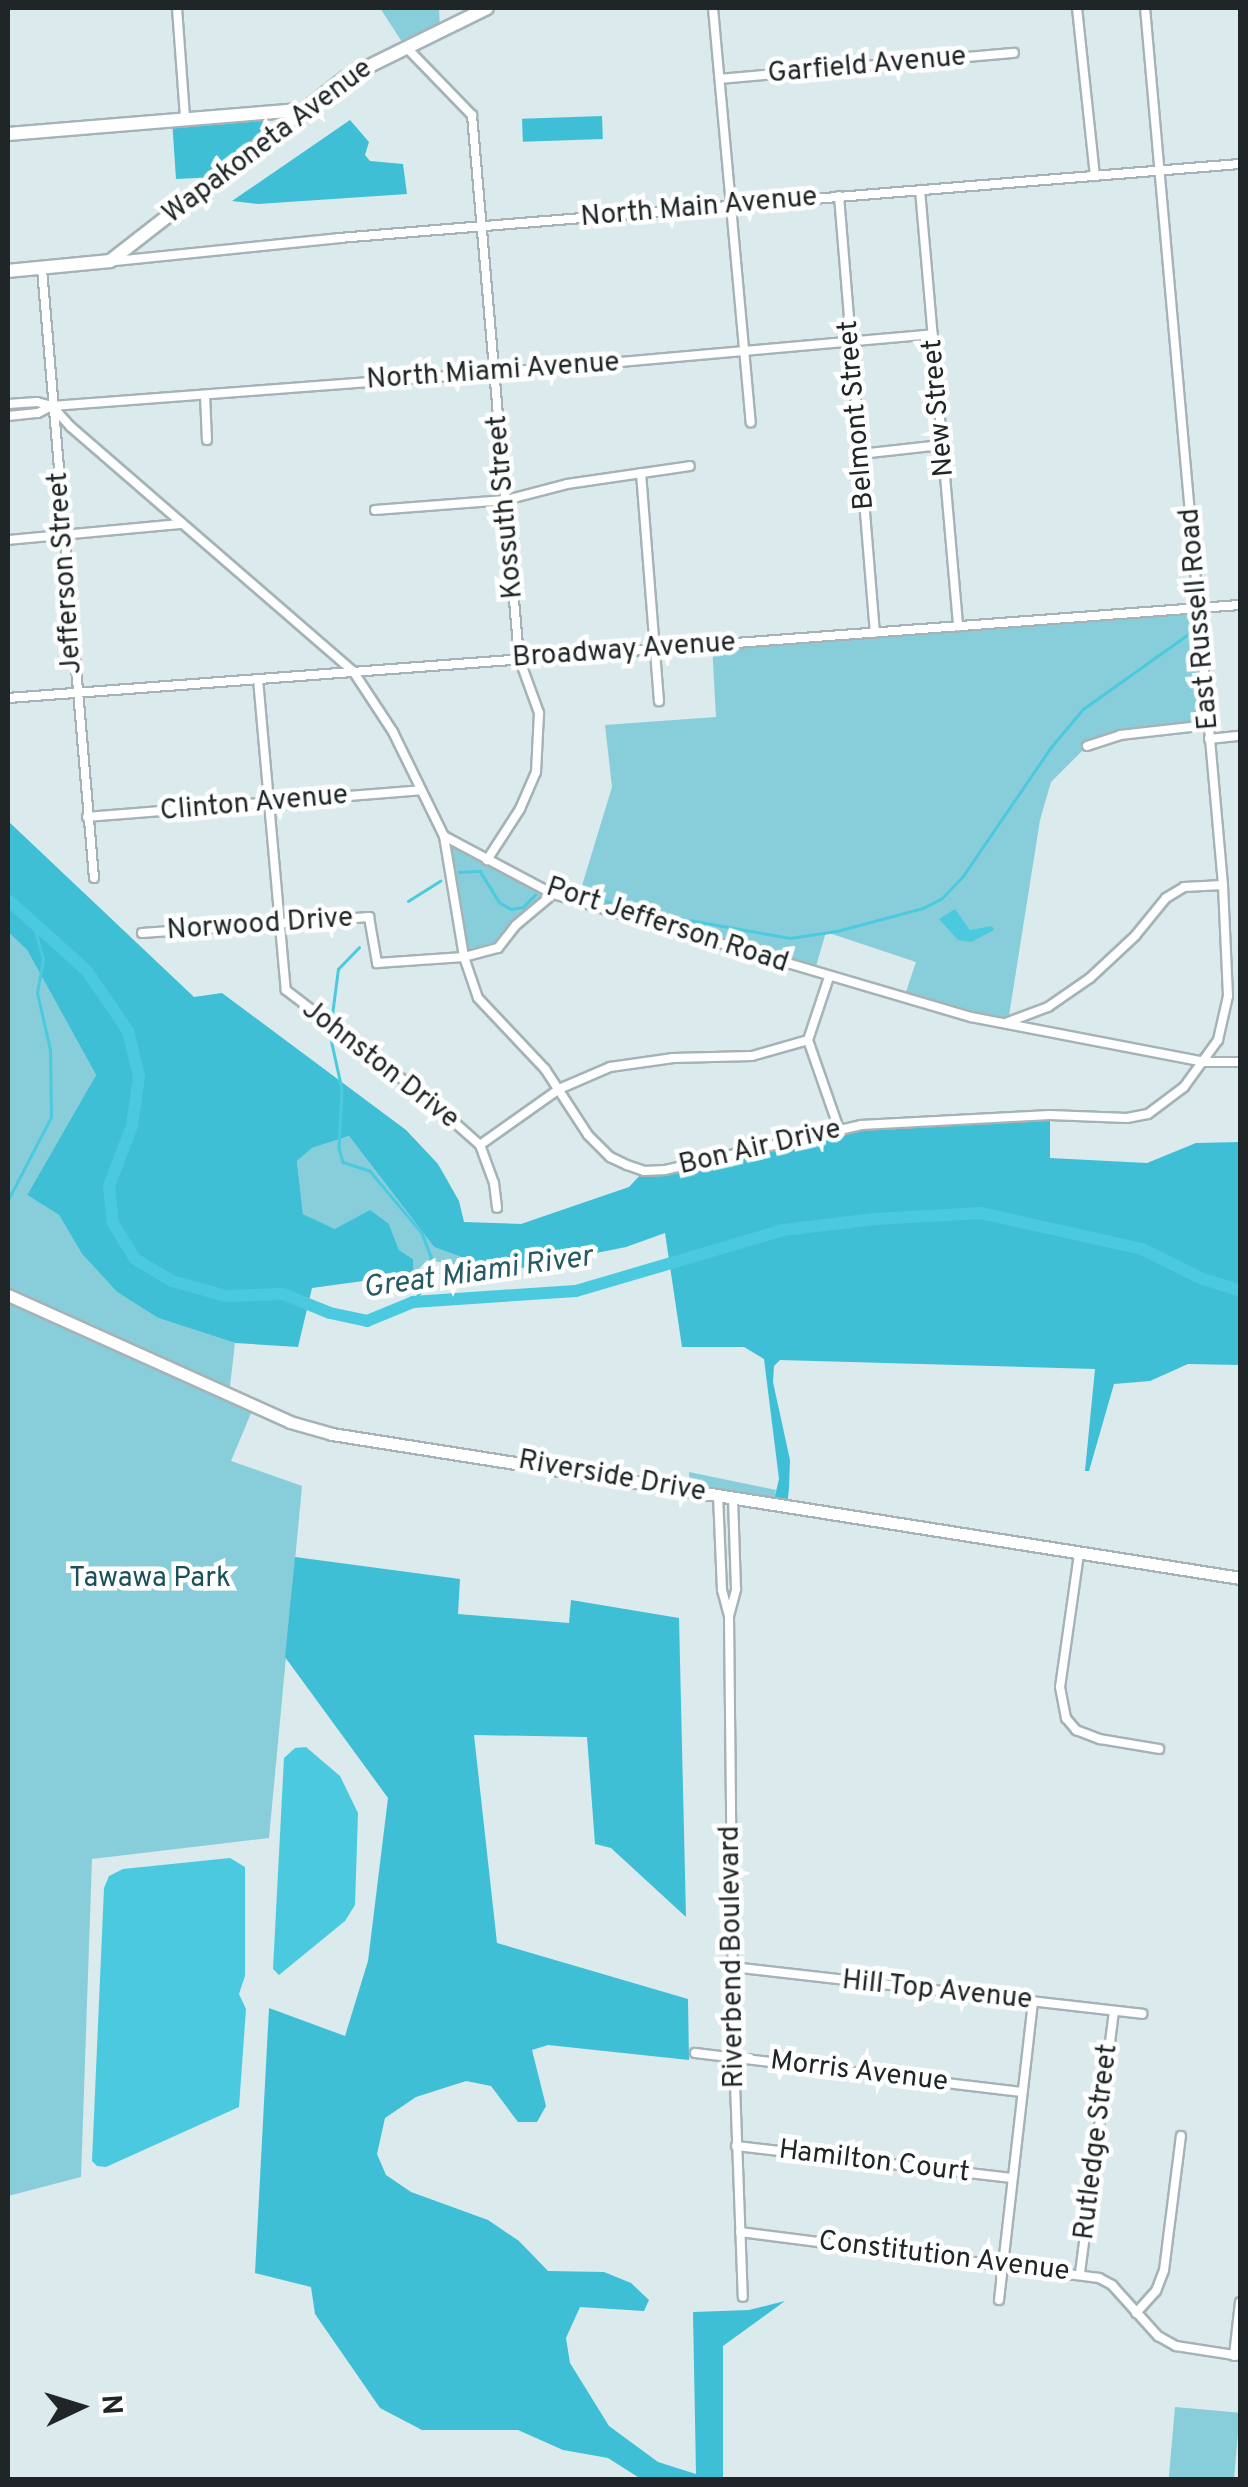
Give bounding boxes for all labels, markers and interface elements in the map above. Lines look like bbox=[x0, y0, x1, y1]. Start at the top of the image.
street label: Garfield Avenue bbox=[766, 41, 968, 91]
street label: Wapakoneta Avenue bbox=[156, 52, 380, 232]
street label: North Main Avenue bbox=[579, 181, 819, 235]
street label: Belmont Street bbox=[832, 319, 882, 511]
street label: New Street bbox=[916, 338, 962, 478]
street label: North Miami Avenue bbox=[365, 346, 621, 398]
street label: Kossuth Street bbox=[481, 414, 531, 600]
street label: Jefferson Street bbox=[42, 471, 90, 675]
street label: East Russell Road bbox=[1174, 507, 1226, 731]
street label: Broadway Avenue bbox=[511, 626, 737, 676]
street label: Clinton Avenue bbox=[158, 779, 350, 829]
street label: Port Jefferson Road bbox=[542, 871, 792, 981]
street label: Norwood Drive bbox=[166, 902, 354, 948]
street label: Johnston Drive bbox=[295, 993, 465, 1137]
street label: Bon Air Drive bbox=[675, 1113, 845, 1183]
water label: Great Miami River bbox=[361, 1240, 595, 1308]
street label: Riverside Drive bbox=[516, 1444, 708, 1510]
park label: Tawawa Park bbox=[69, 1562, 231, 1596]
street label: Riverbend Boulevard bbox=[714, 1825, 752, 2089]
street label: Hill Top Avenue bbox=[839, 1964, 1035, 2018]
street label: Rutledge Street bbox=[1068, 2042, 1126, 2242]
street label: Morris Avenue bbox=[768, 2044, 950, 2100]
street label: Hamilton Court bbox=[777, 2134, 971, 2190]
street label: Constitution Avenue bbox=[816, 2225, 1072, 2289]
north arrow bbox=[30, 2357, 130, 2457]
text: N bbox=[91, 2394, 129, 2416]

